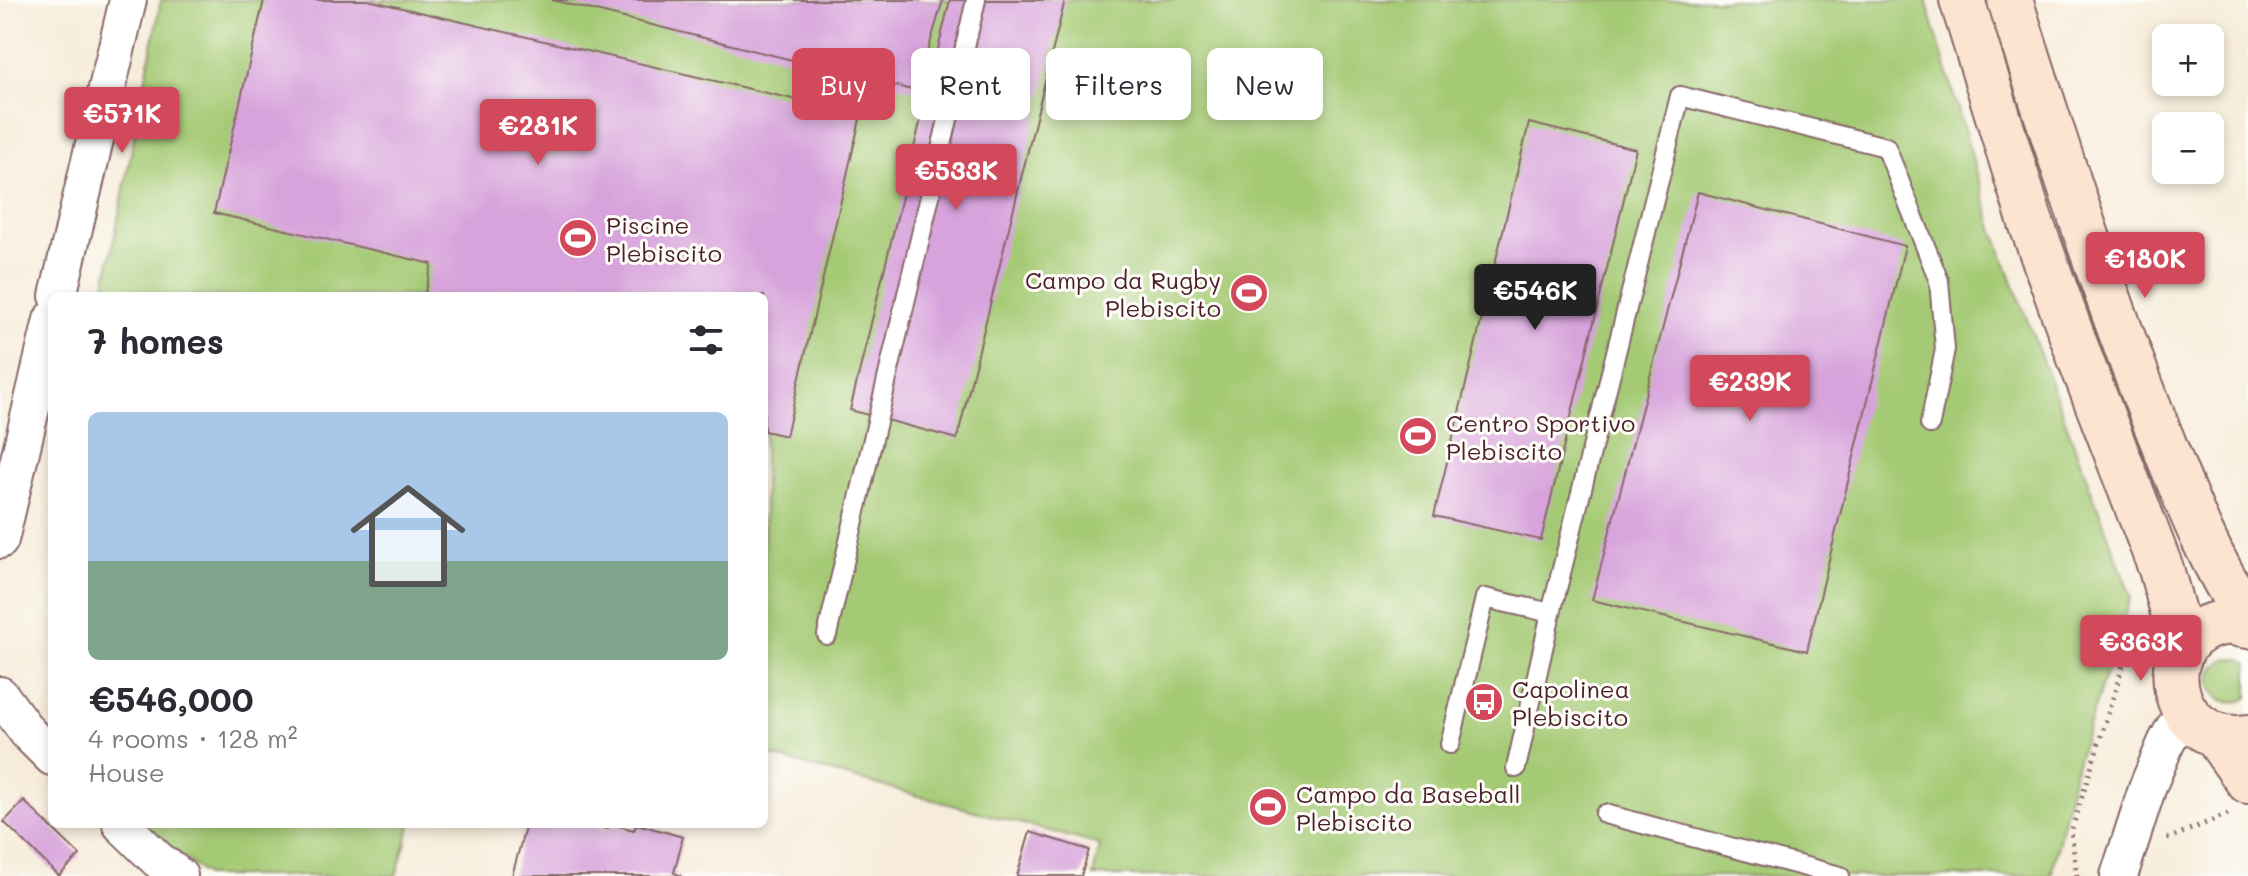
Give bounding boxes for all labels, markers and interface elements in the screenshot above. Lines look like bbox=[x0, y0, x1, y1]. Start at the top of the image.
map controls bbox=[2152, 24, 2224, 184]
button: + bbox=[2152, 24, 2224, 96]
chip: Buy bbox=[792, 48, 895, 120]
chip: Rent bbox=[911, 48, 1030, 120]
chip: Filters bbox=[1046, 48, 1191, 120]
chip: New bbox=[1207, 48, 1323, 120]
pin: €571K bbox=[66, 87, 178, 155]
text: €571K bbox=[82, 96, 162, 130]
pin: €281K bbox=[482, 99, 594, 167]
text: €281K bbox=[498, 108, 578, 142]
button: − bbox=[2152, 112, 2224, 184]
pin: €533K bbox=[900, 144, 1012, 212]
text: €533K bbox=[914, 153, 998, 187]
place label: Piscine Plebiscito bbox=[606, 209, 722, 268]
sports icon: Piscine Plebiscito bbox=[557, 217, 599, 259]
pin: €180K bbox=[2089, 232, 2201, 300]
text: €180K bbox=[2104, 241, 2186, 275]
place label: Campo da Rugby Plebiscito bbox=[1025, 264, 1221, 323]
pin: €546K bbox=[1479, 264, 1591, 332]
sports icon: Campo da Rugby Plebiscito bbox=[1228, 272, 1270, 314]
text: €546K bbox=[1492, 273, 1578, 307]
text: 7 homes bbox=[88, 318, 224, 363]
icon: filters bbox=[684, 318, 728, 362]
pin: €239K bbox=[1694, 355, 1806, 423]
text: €239K bbox=[1708, 364, 1792, 398]
place label: Centro Sportivo Plebiscito bbox=[1446, 407, 1635, 466]
sports icon: Centro Sportivo Plebiscito bbox=[1397, 415, 1439, 457]
icon: home bbox=[336, 464, 480, 608]
pin: €363K bbox=[2085, 615, 2197, 683]
text: €363K bbox=[2098, 624, 2184, 658]
place label: Capolinea Plebiscito bbox=[1512, 673, 1630, 732]
text: €546,000 bbox=[88, 676, 254, 721]
bus stop icon: Capolinea Plebiscito bbox=[1463, 681, 1505, 723]
text: 4 rooms · 128 m² bbox=[88, 721, 298, 755]
text: House bbox=[88, 755, 165, 789]
place label: Campo da Baseball Plebiscito bbox=[1296, 778, 1520, 837]
sports icon: Campo da Baseball Plebiscito bbox=[1247, 786, 1289, 828]

